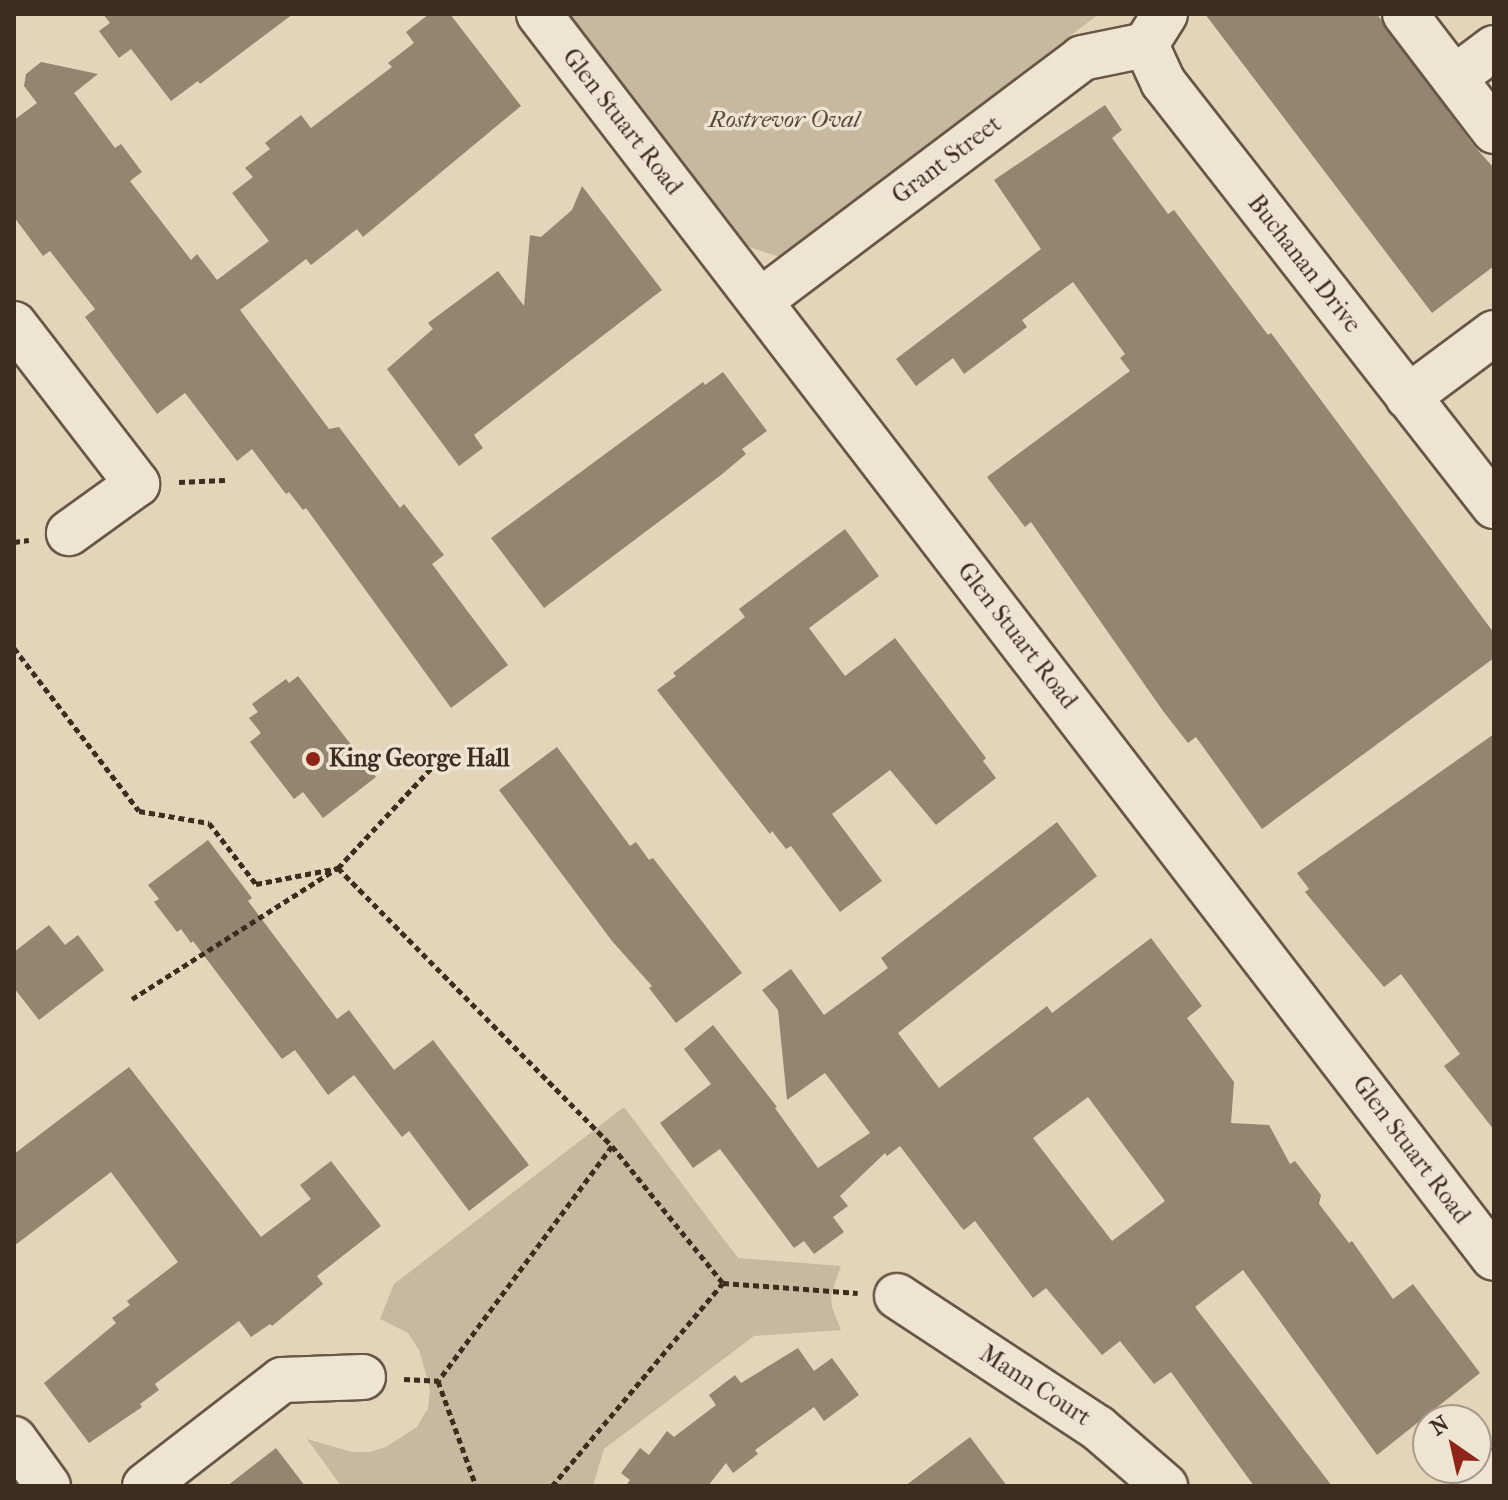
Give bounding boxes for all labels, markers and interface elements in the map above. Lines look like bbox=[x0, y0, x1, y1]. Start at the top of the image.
street label: Glen Stuart Road bbox=[556, 43, 688, 201]
park label: Rostrevor Oval bbox=[708, 106, 860, 134]
street label: Grant Street bbox=[887, 110, 1007, 210]
street label: Buchanan Drive bbox=[1241, 189, 1367, 339]
street label: Glen Stuart Road bbox=[951, 557, 1083, 715]
place label: King George Hall bbox=[329, 745, 510, 773]
marker: King George Hall bbox=[304, 750, 322, 768]
street label: Glen Stuart Road bbox=[1346, 1070, 1476, 1230]
street label: Mann Court bbox=[974, 1339, 1096, 1433]
north arrow bbox=[1412, 1404, 1492, 1484]
text: N bbox=[1425, 1410, 1454, 1441]

